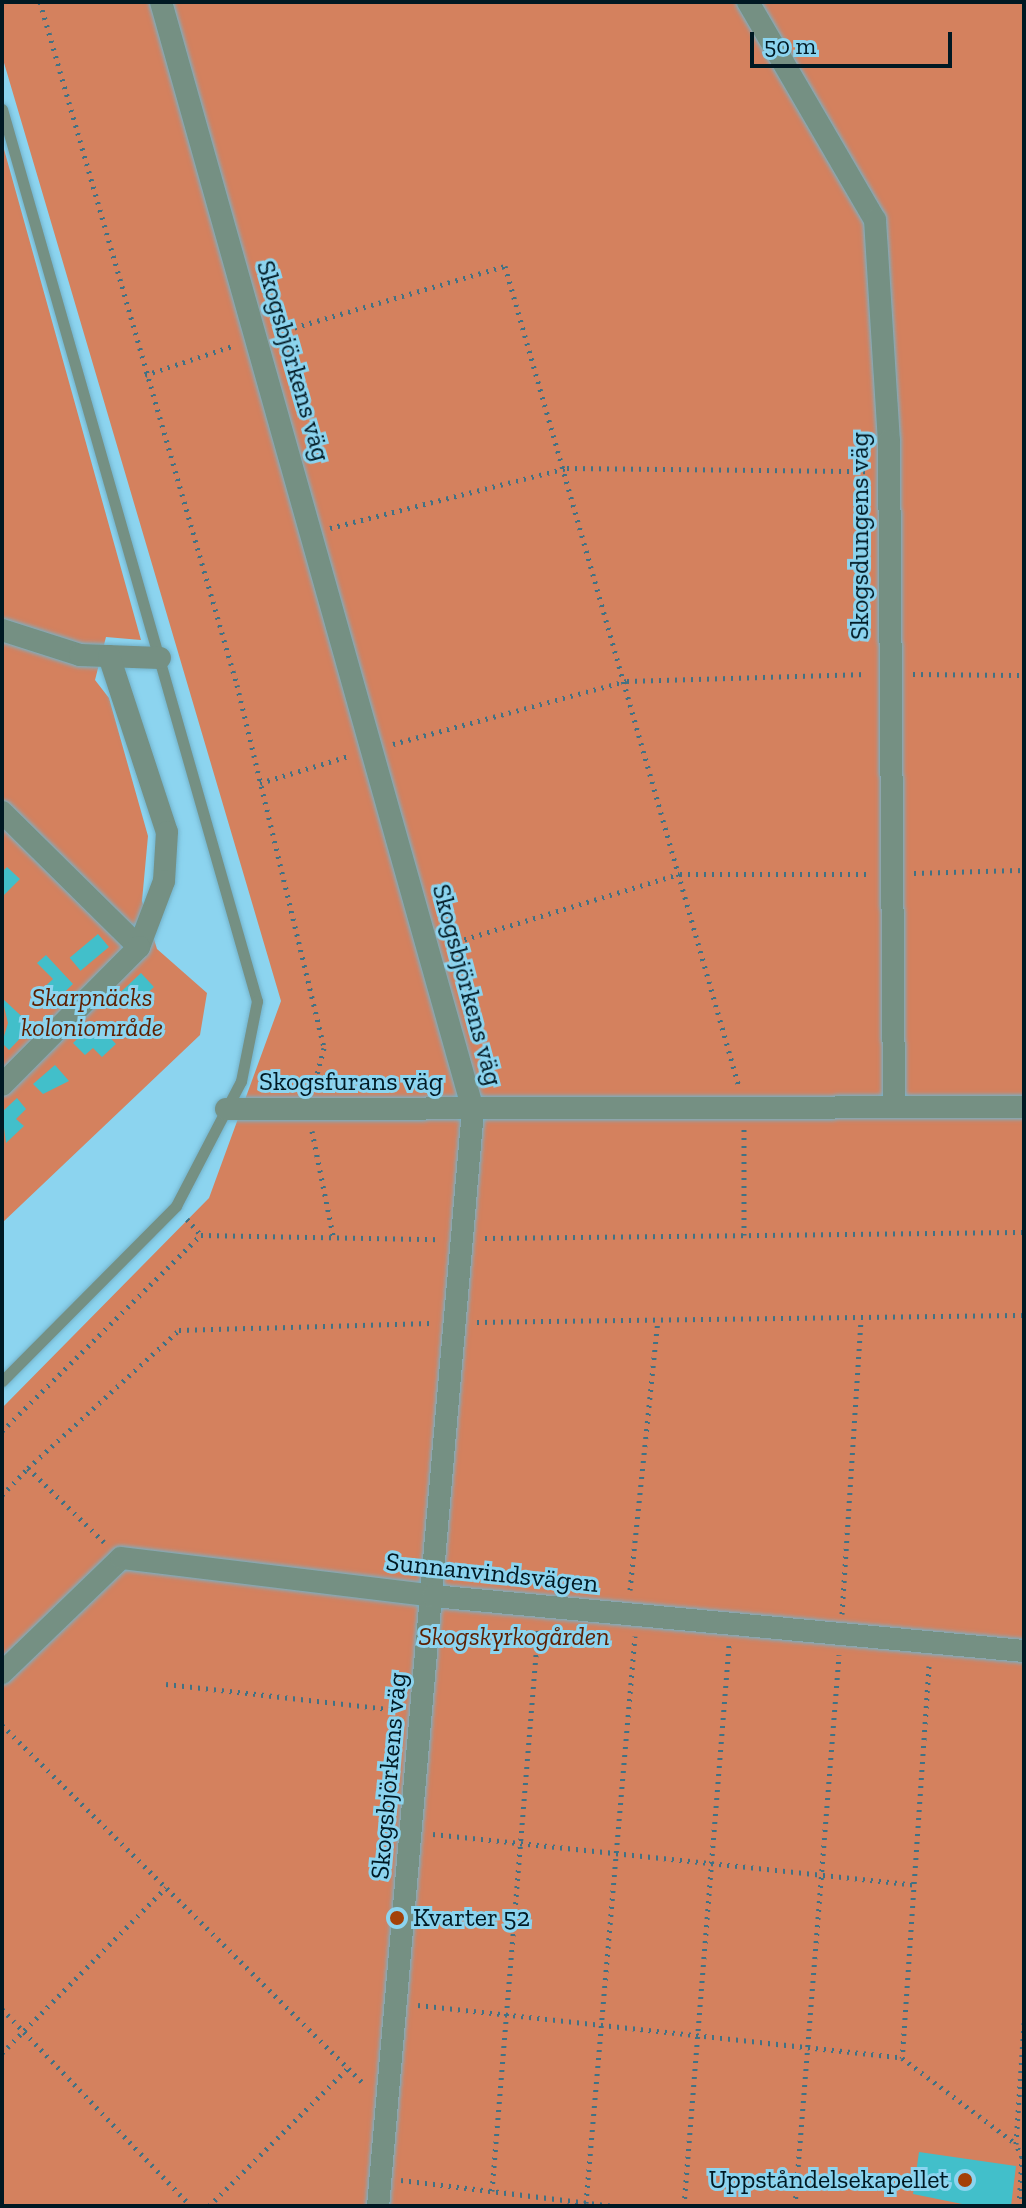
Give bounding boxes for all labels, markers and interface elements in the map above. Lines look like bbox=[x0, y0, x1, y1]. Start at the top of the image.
scale bar bbox=[754, 16, 956, 66]
text: 50 m bbox=[764, 31, 816, 60]
street label: Skogsbjörkens väg bbox=[249, 257, 337, 465]
street label: Skogsdungens väg bbox=[844, 432, 876, 640]
street label: Skogsbjörkens väg bbox=[425, 881, 509, 1089]
park label: Skarpnäcks koloniområde bbox=[21, 982, 163, 1044]
street label: Skogsfurans väg bbox=[259, 1066, 443, 1098]
street label: Sunnanvindsvägen bbox=[384, 1546, 600, 1600]
park label: Skogskyrkogården bbox=[418, 1621, 610, 1653]
street label: Skogsbjörkens väg bbox=[364, 1671, 414, 1881]
place label: Kvarter 52 bbox=[413, 1902, 530, 1934]
marker: Kvarter 52 bbox=[388, 1909, 406, 1927]
place label: Uppståndelsekapellet bbox=[708, 2164, 949, 2196]
marker: Uppståndelsekapellet bbox=[956, 2171, 974, 2189]

